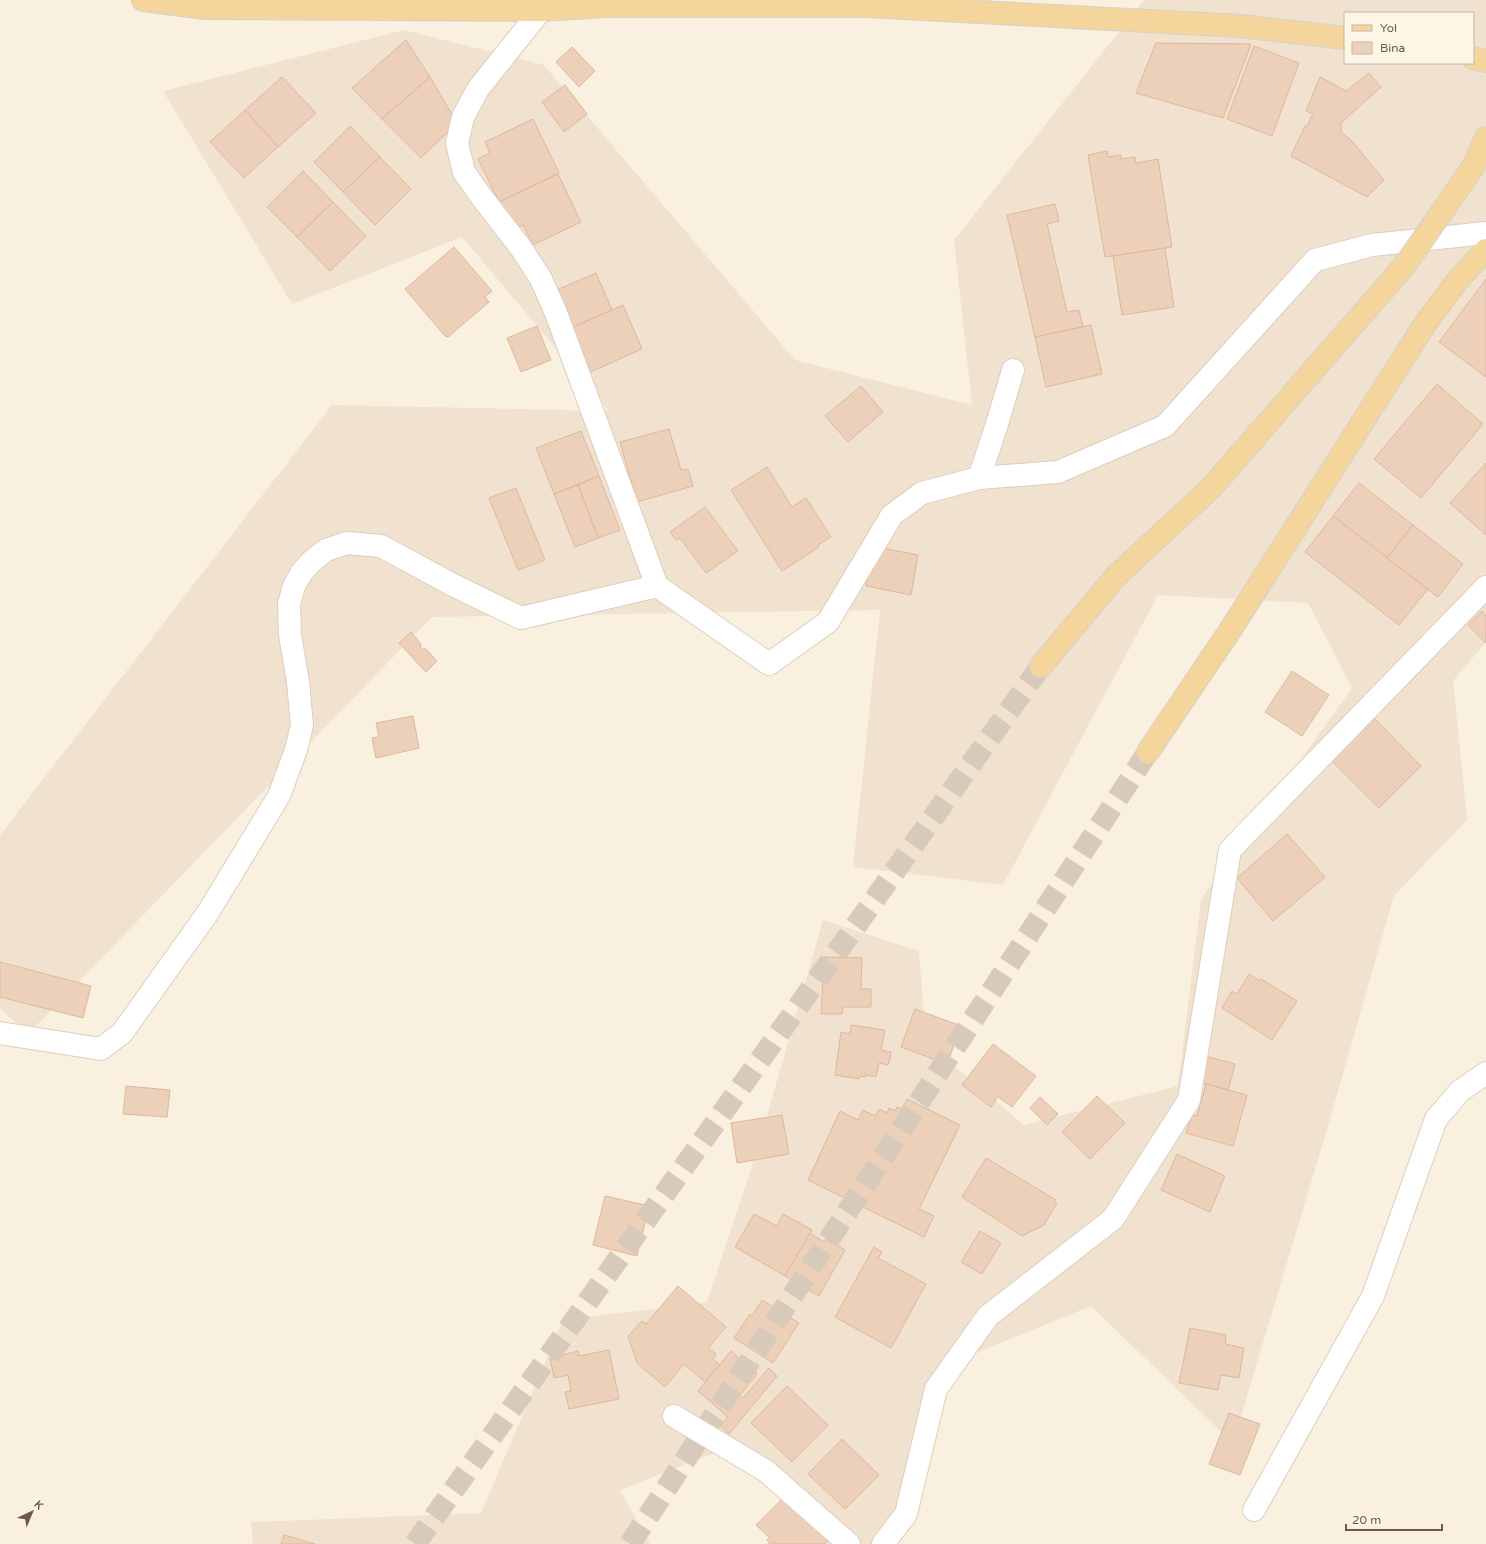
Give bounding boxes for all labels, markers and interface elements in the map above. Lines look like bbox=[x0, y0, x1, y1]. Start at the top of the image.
legend bbox=[1344, 12, 1474, 64]
text: Yol bbox=[1380, 21, 1397, 35]
text: Bina bbox=[1380, 41, 1405, 55]
north arrow bbox=[12, 1492, 52, 1532]
text: K bbox=[31, 1498, 46, 1513]
scale bar bbox=[1346, 1506, 1442, 1532]
text: 20 m bbox=[1352, 1513, 1381, 1527]

